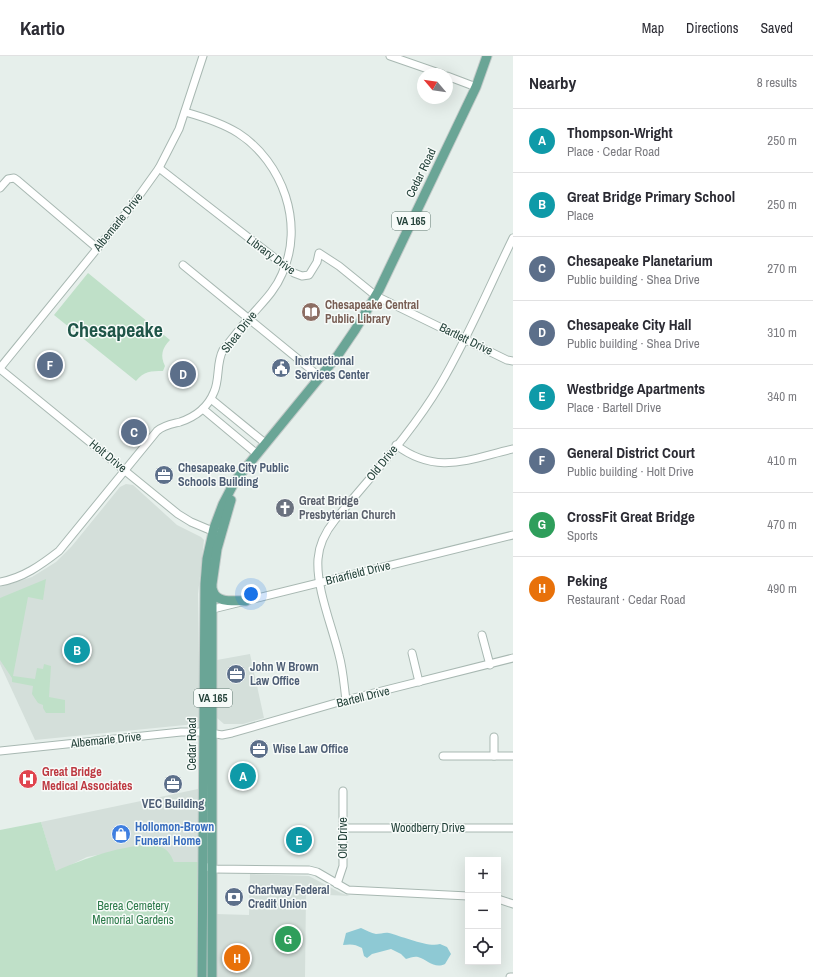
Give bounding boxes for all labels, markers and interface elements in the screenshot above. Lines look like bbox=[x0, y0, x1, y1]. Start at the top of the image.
text: Kartio bbox=[20, 15, 65, 41]
text: Map bbox=[642, 19, 664, 37]
text: Directions bbox=[686, 19, 738, 37]
text: Saved bbox=[760, 19, 793, 37]
north arrow bbox=[417, 68, 453, 104]
text: Nearby bbox=[529, 71, 576, 94]
text: 8 results bbox=[757, 74, 797, 91]
text: Thompson-Wright bbox=[567, 122, 673, 143]
text: A bbox=[538, 132, 546, 149]
text: 250 m bbox=[767, 132, 797, 149]
text: Place · Cedar Road bbox=[567, 143, 660, 160]
street label: Cedar Road bbox=[402, 146, 440, 200]
text: Great Bridge Primary School bbox=[567, 186, 735, 207]
street label: Albemarle Drive bbox=[89, 190, 146, 255]
text: B bbox=[538, 196, 546, 213]
text: 250 m bbox=[767, 196, 797, 213]
text: Place bbox=[567, 207, 594, 224]
road number: VA 165 bbox=[392, 212, 430, 230]
street label: Library Drive bbox=[243, 232, 299, 278]
text: Chesapeake Planetarium bbox=[567, 250, 713, 271]
text: C bbox=[538, 260, 546, 277]
text: 270 m bbox=[767, 260, 797, 277]
text: Public building · Shea Drive bbox=[567, 271, 700, 288]
place label: Chesapeake Central Public Library bbox=[325, 297, 419, 327]
library icon: Chesapeake Central Public Library bbox=[300, 301, 322, 323]
street label: Shea Drive bbox=[218, 308, 260, 356]
text: Chesapeake City Hall bbox=[567, 314, 691, 335]
district label: Chesapeake bbox=[67, 316, 163, 343]
street label: Bartlett Drive bbox=[437, 319, 495, 359]
text: D bbox=[538, 324, 546, 341]
text: 310 m bbox=[767, 324, 797, 341]
text: Public building · Shea Drive bbox=[567, 335, 700, 352]
pin: F bbox=[37, 350, 63, 380]
place label: Instructional Services Center bbox=[295, 353, 370, 383]
public building icon: Instructional Services Center bbox=[270, 357, 292, 379]
pin: D bbox=[170, 359, 196, 389]
text: Westbridge Apartments bbox=[567, 378, 705, 399]
text: E bbox=[538, 388, 546, 405]
text: 340 m bbox=[767, 388, 797, 405]
text: Place · Bartell Drive bbox=[567, 399, 661, 416]
pin: C bbox=[121, 417, 147, 447]
street label: Holt Drive bbox=[86, 436, 130, 476]
street label: Old Drive bbox=[363, 442, 401, 484]
text: General District Court bbox=[567, 442, 695, 463]
text: F bbox=[539, 452, 545, 469]
text: 410 m bbox=[767, 452, 797, 469]
place label: Chesapeake City Public Schools Building bbox=[178, 460, 290, 490]
text: Public building · Holt Drive bbox=[567, 463, 694, 480]
office icon: Chesapeake City Public Schools Building bbox=[153, 464, 175, 486]
place label: Great Bridge Presbyterian Church bbox=[299, 493, 396, 523]
church icon: Great Bridge Presbyterian Church bbox=[274, 497, 296, 519]
text: CrossFit Great Bridge bbox=[567, 506, 695, 527]
text: G bbox=[538, 516, 546, 533]
text: 470 m bbox=[767, 516, 797, 533]
text: Sports bbox=[567, 527, 598, 544]
street label: Briarfield Drive bbox=[324, 557, 392, 589]
text: Peking bbox=[567, 570, 607, 591]
text: H bbox=[538, 580, 546, 597]
text: 490 m bbox=[767, 580, 797, 597]
your location bbox=[241, 584, 261, 604]
text: Restaurant · Cedar Road bbox=[567, 591, 686, 608]
pin: B bbox=[64, 635, 90, 665]
place label: John W Brown Law Office bbox=[250, 659, 319, 689]
office icon: John W Brown Law Office bbox=[225, 663, 247, 685]
street label: Bartell Drive bbox=[335, 683, 391, 711]
road number: VA 165 bbox=[194, 689, 232, 707]
street label: Cedar Road bbox=[184, 717, 200, 771]
street label: Albemarle Drive bbox=[69, 728, 142, 752]
office icon: Wise Law Office bbox=[248, 738, 270, 760]
place label: Wise Law Office bbox=[273, 741, 349, 757]
pin: A bbox=[230, 761, 256, 791]
place label: Great Bridge Medical Associates bbox=[42, 764, 133, 794]
hospital icon: Great Bridge Medical Associates bbox=[17, 768, 39, 790]
office icon: VEC Building bbox=[162, 773, 184, 795]
place label: VEC Building bbox=[142, 796, 204, 812]
street label: Old Drive bbox=[335, 817, 351, 859]
place label: Hollomon-Brown Funeral Home bbox=[135, 819, 214, 849]
street label: Woodberry Drive bbox=[391, 820, 465, 836]
shop icon: Hollomon-Brown Funeral Home bbox=[110, 823, 132, 845]
pin: E bbox=[286, 825, 312, 855]
map controls bbox=[465, 857, 501, 965]
button: + bbox=[465, 857, 501, 893]
place label: Chartway Federal Credit Union bbox=[248, 882, 330, 912]
bank icon: Chartway Federal Credit Union bbox=[223, 886, 245, 908]
button: − bbox=[465, 893, 501, 929]
park label: Berea Cemetery Memorial Gardens bbox=[92, 898, 174, 928]
pin: G bbox=[275, 924, 301, 954]
button: locate bbox=[465, 929, 501, 965]
pin: H bbox=[224, 943, 250, 973]

